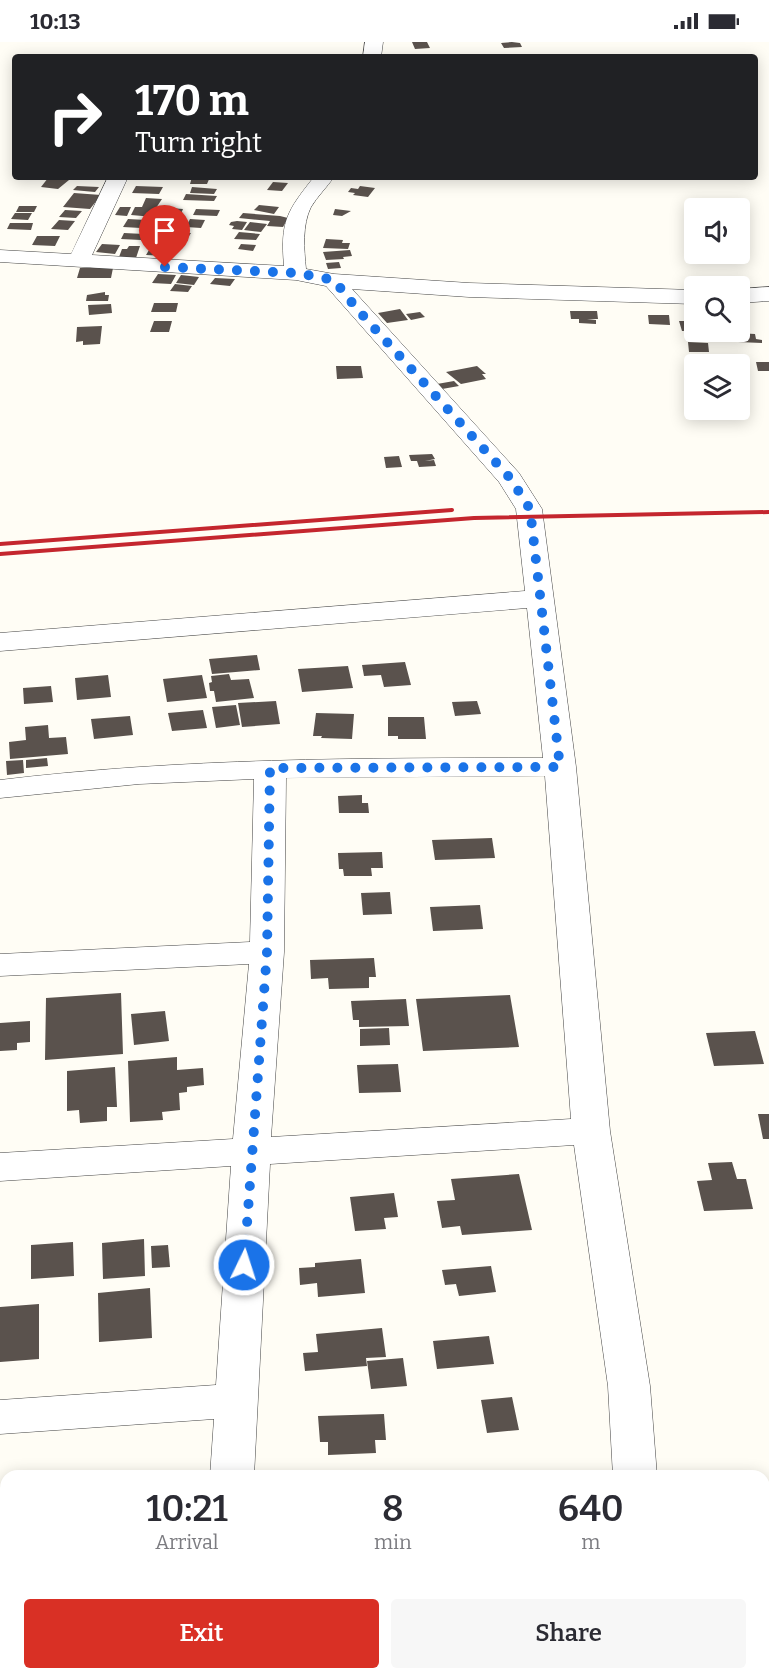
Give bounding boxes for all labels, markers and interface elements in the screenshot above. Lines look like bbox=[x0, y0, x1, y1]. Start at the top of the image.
text: 10:13 bbox=[30, 8, 81, 35]
text: 170 m bbox=[135, 76, 249, 126]
icon: right bbox=[36, 78, 114, 156]
text: Turn right bbox=[135, 127, 262, 159]
map controls bbox=[684, 198, 750, 420]
button: sound bbox=[684, 198, 750, 264]
pin bbox=[139, 205, 190, 267]
icon: arrive bbox=[148, 214, 181, 247]
button: search bbox=[684, 276, 750, 342]
button: layers bbox=[684, 354, 750, 420]
position arrow bbox=[212, 1233, 276, 1297]
text: 10:21 bbox=[146, 1487, 228, 1531]
text: 8 bbox=[382, 1487, 404, 1531]
text: 640 bbox=[558, 1487, 624, 1531]
text: Arrival bbox=[155, 1530, 219, 1554]
text: min bbox=[374, 1530, 412, 1554]
text: m bbox=[581, 1530, 600, 1554]
button: Exit bbox=[24, 1599, 379, 1668]
button: Share bbox=[391, 1599, 746, 1668]

